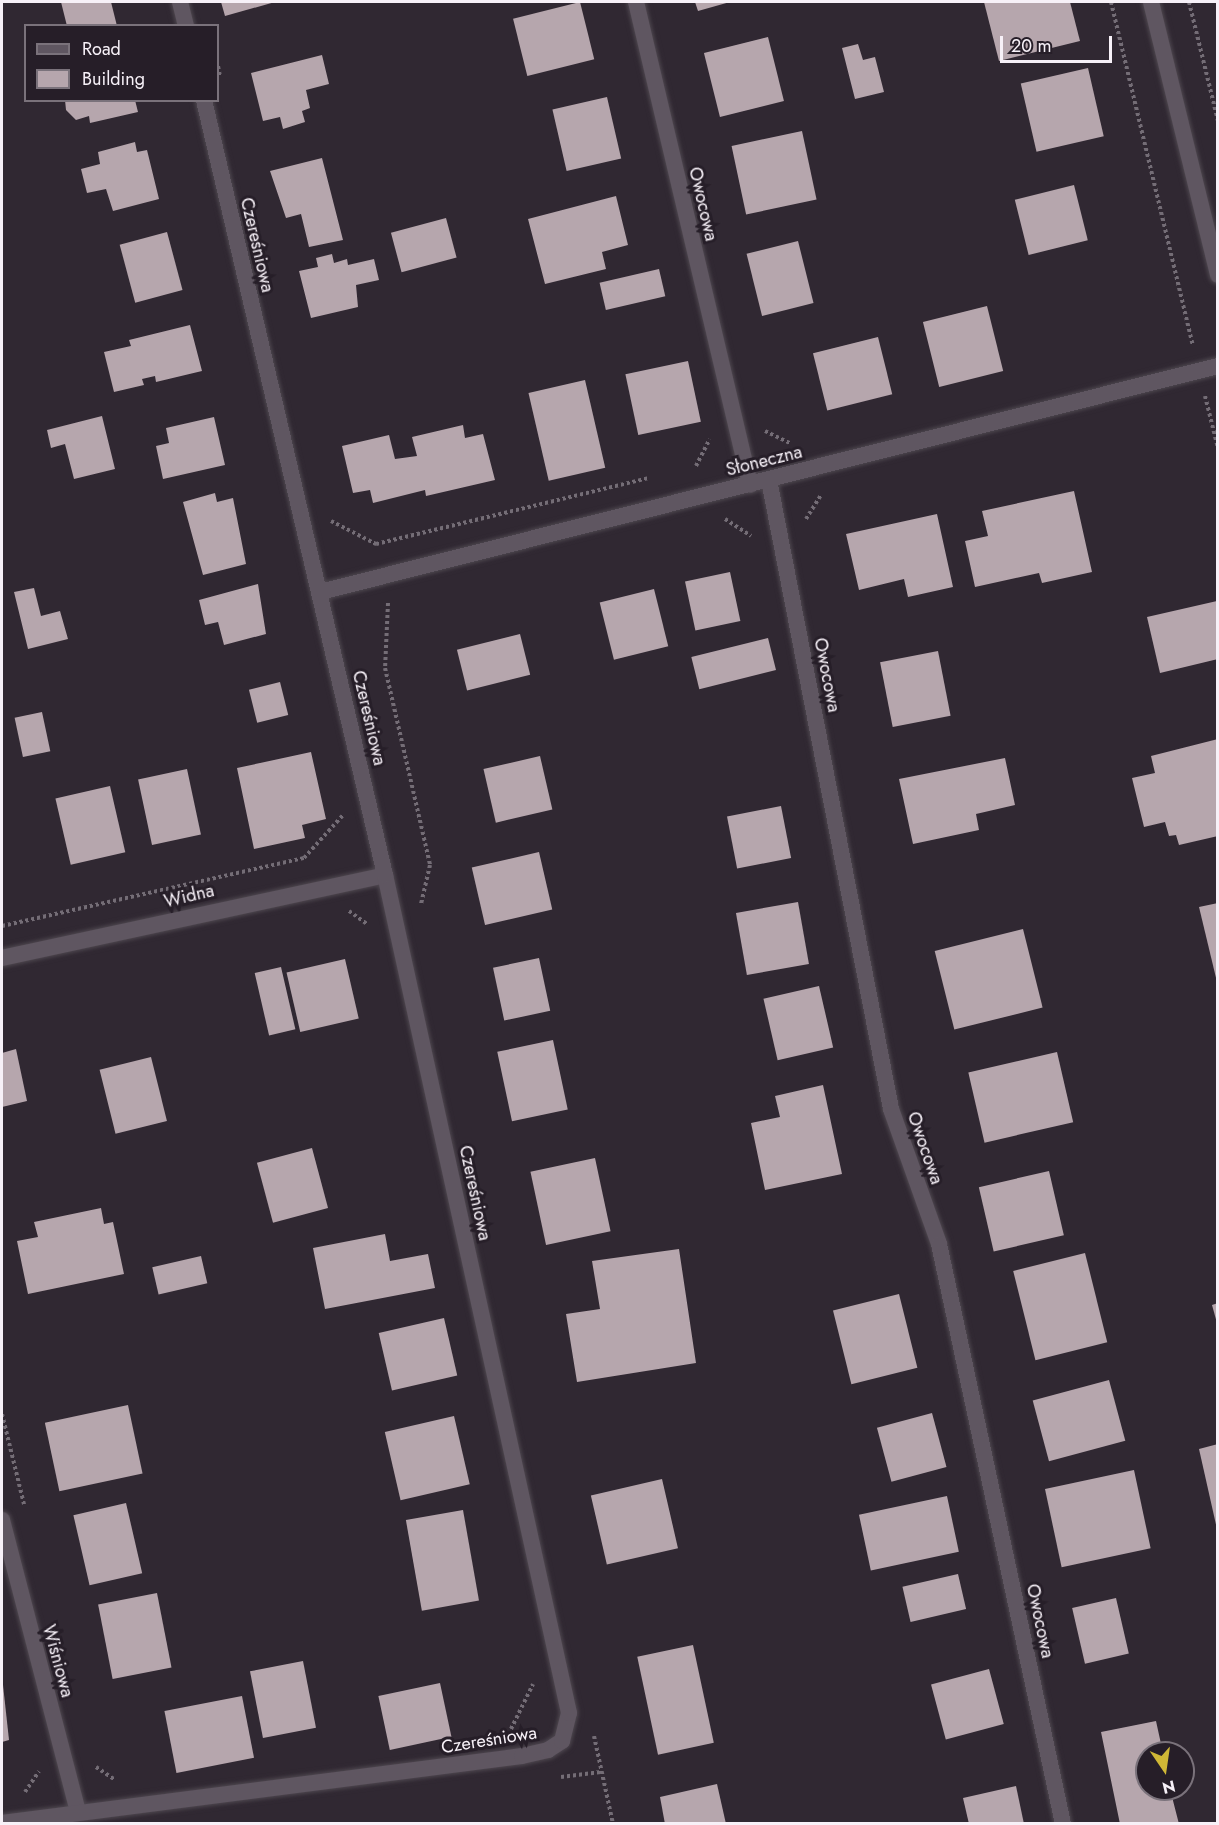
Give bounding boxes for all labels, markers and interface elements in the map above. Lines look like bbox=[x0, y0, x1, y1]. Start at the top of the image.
legend bbox=[24, 24, 219, 102]
scale bar bbox=[1003, 24, 1116, 62]
text: 20 m bbox=[1011, 33, 1051, 59]
text: Road bbox=[82, 36, 121, 62]
text: Building bbox=[82, 66, 145, 92]
street label: Owocowa bbox=[684, 165, 722, 243]
street label: Czereśniowa bbox=[236, 195, 278, 295]
street label: Słoneczna bbox=[724, 441, 804, 481]
street label: Owocowa bbox=[809, 636, 845, 714]
street label: Czereśniowa bbox=[348, 668, 390, 768]
street label: Widna bbox=[162, 880, 216, 912]
street label: Owocowa bbox=[903, 1109, 947, 1187]
street label: Czereśniowa bbox=[454, 1143, 496, 1243]
street label: Owocowa bbox=[1022, 1582, 1058, 1660]
street label: Wiśniowa bbox=[38, 1622, 78, 1700]
street label: Czereśniowa bbox=[440, 1722, 538, 1758]
north arrow bbox=[1135, 1741, 1195, 1801]
text: N bbox=[1160, 1774, 1177, 1800]

